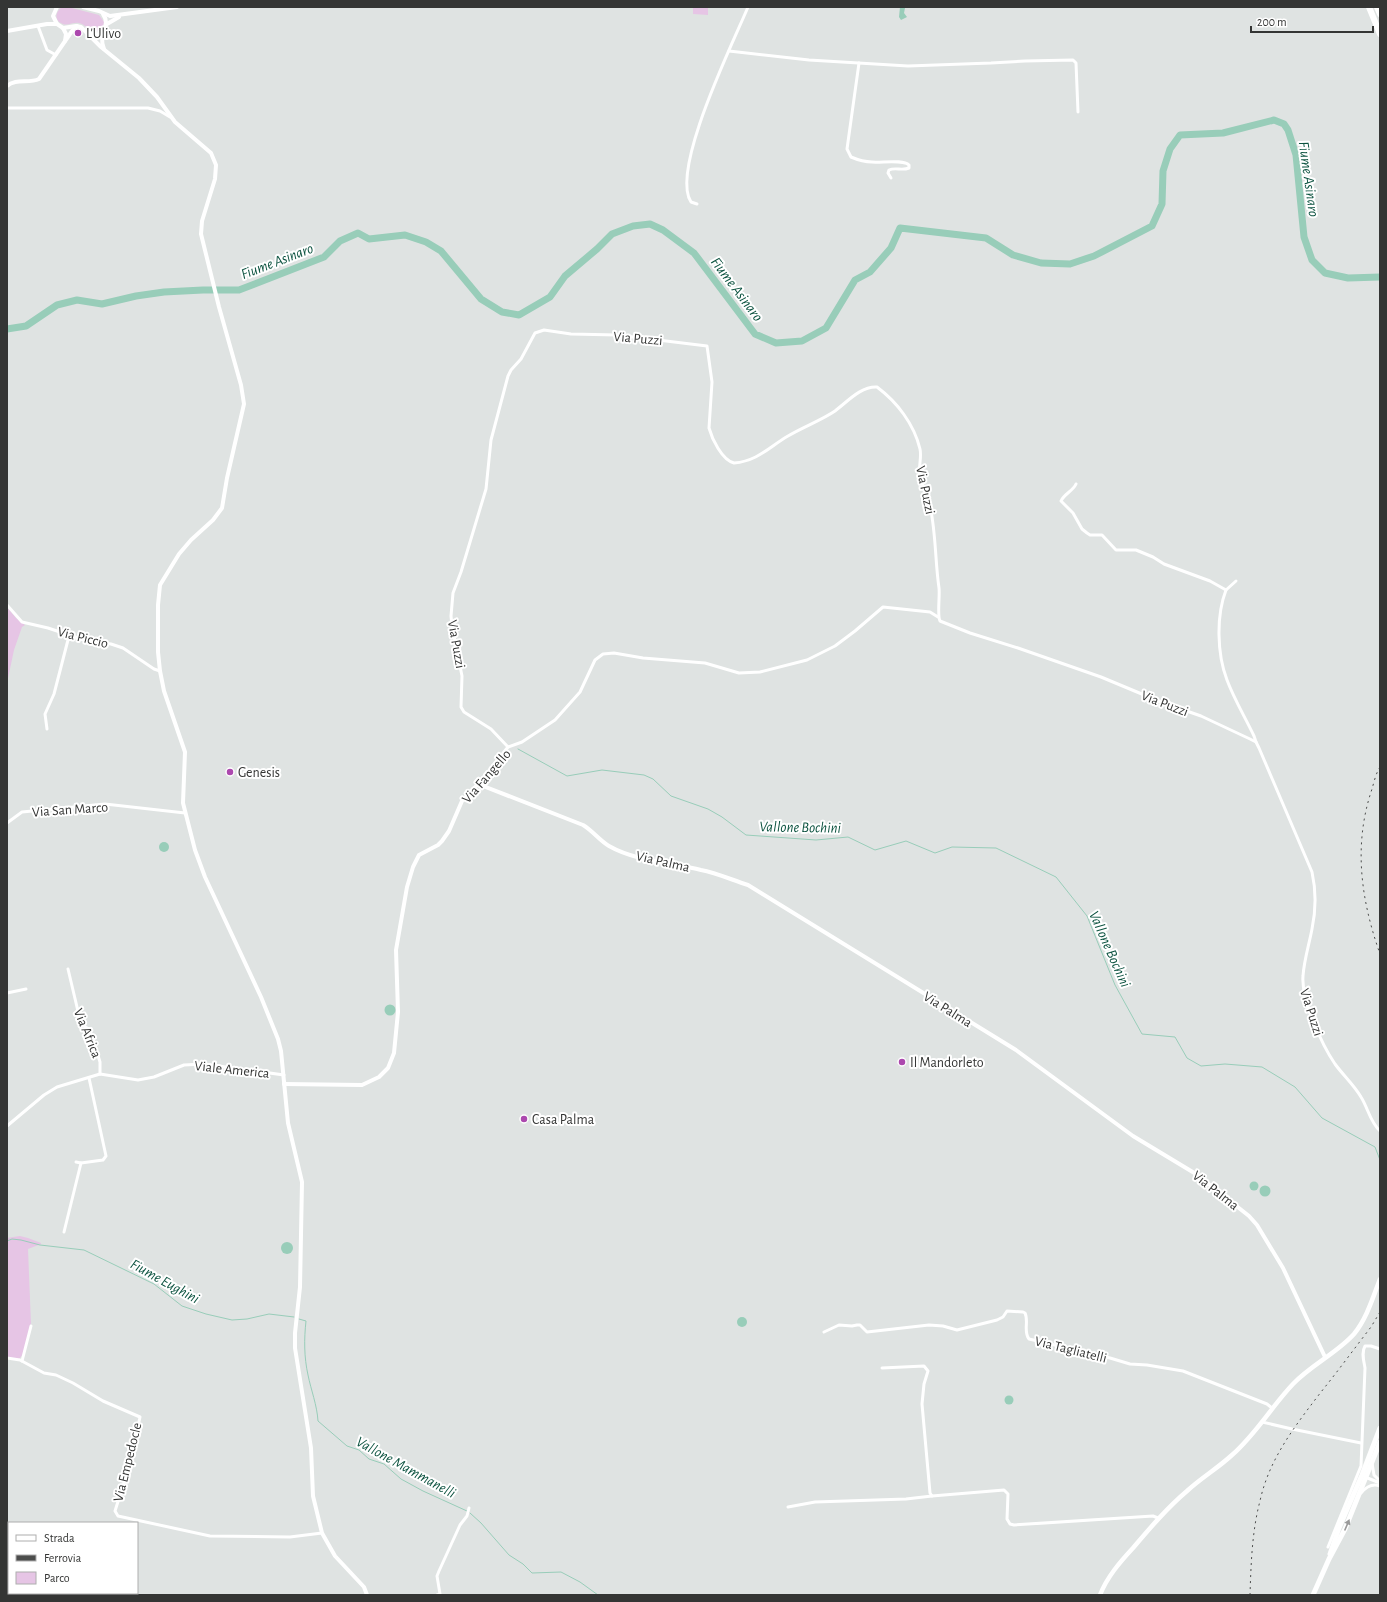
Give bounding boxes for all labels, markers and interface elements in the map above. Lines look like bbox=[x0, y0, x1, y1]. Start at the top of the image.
scale bar bbox=[1251, 8, 1373, 34]
text: 200 m bbox=[1257, 16, 1287, 28]
place label: L'Ulivo bbox=[86, 27, 121, 41]
marker: L'Ulivo bbox=[73, 28, 83, 38]
water label: Fiume Asinaro bbox=[1296, 140, 1321, 218]
water label: Fiume Asinaro bbox=[239, 241, 315, 282]
water label: Fiume Asinaro bbox=[708, 254, 765, 324]
street label: Via Puzzi bbox=[613, 330, 663, 348]
street label: Via Puzzi bbox=[913, 465, 937, 516]
street label: Via Puzzi bbox=[445, 619, 467, 670]
street label: Via Piccio bbox=[56, 625, 110, 651]
street label: Via Puzzi bbox=[1139, 689, 1190, 719]
street label: Via Fangello bbox=[460, 747, 514, 806]
place label: Genesis bbox=[238, 766, 280, 780]
marker: Genesis bbox=[225, 767, 235, 777]
street label: Via San Marco bbox=[32, 800, 109, 820]
water label: Vallone Bochini bbox=[759, 819, 841, 836]
street label: Via Palma bbox=[635, 849, 691, 875]
water label: Vallone Bochini bbox=[1086, 909, 1133, 990]
street label: Via Puzzi bbox=[1297, 987, 1325, 1038]
street label: Via Palma bbox=[921, 989, 975, 1031]
street label: Via Africa bbox=[71, 1007, 104, 1061]
place label: Il Mandorleto bbox=[910, 1056, 984, 1070]
marker: Il Mandorleto bbox=[897, 1057, 907, 1067]
street label: Viale America bbox=[194, 1059, 271, 1081]
place label: Casa Palma bbox=[532, 1113, 595, 1127]
marker: Casa Palma bbox=[519, 1114, 529, 1124]
street label: Via Palma bbox=[1190, 1168, 1242, 1213]
water label: Fiume Eughini bbox=[128, 1256, 202, 1306]
street label: Via Tagliatelli bbox=[1033, 1334, 1108, 1366]
street label: Via Empedocle bbox=[111, 1421, 145, 1503]
water label: Vallone Mammanelli bbox=[353, 1434, 458, 1501]
one-way arrow bbox=[1344, 1519, 1350, 1530]
legend bbox=[8, 1522, 138, 1594]
text: Strada bbox=[44, 1532, 75, 1544]
text: Ferrovia bbox=[44, 1552, 82, 1564]
text: Parco bbox=[44, 1572, 70, 1584]

